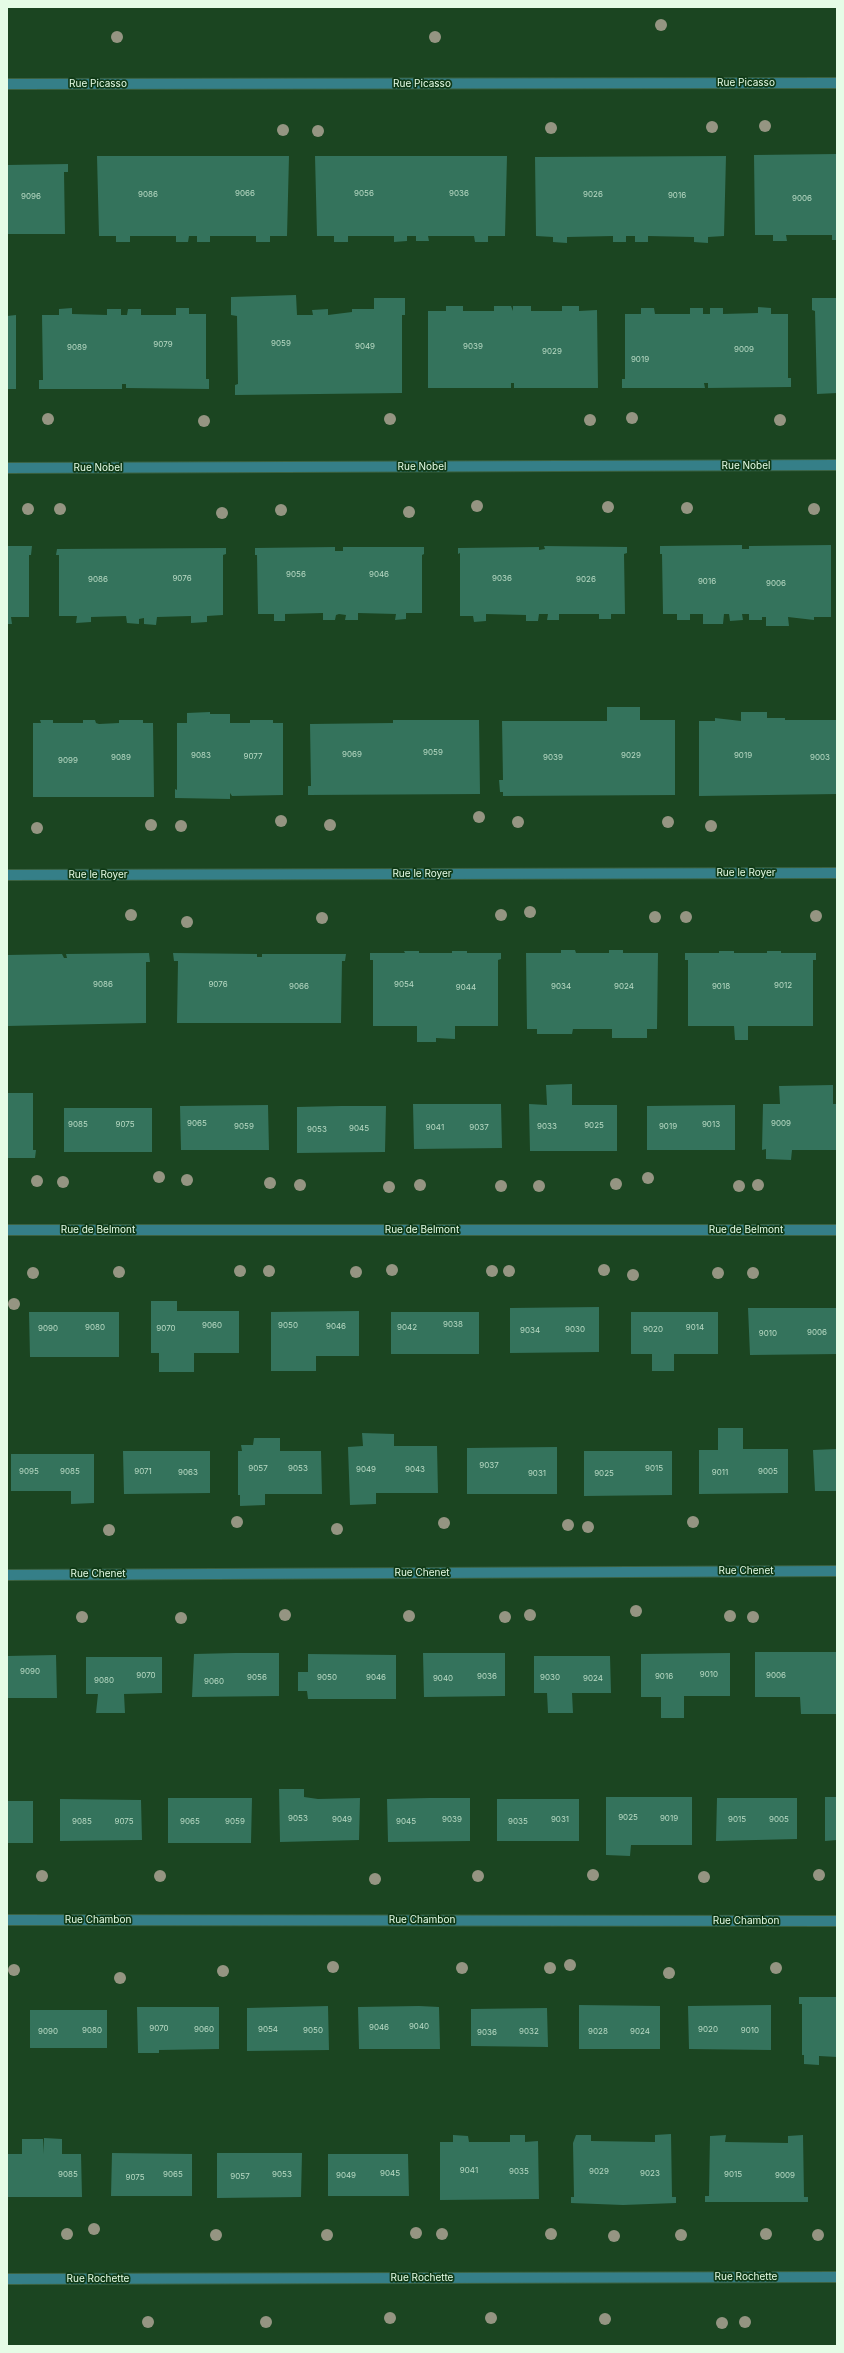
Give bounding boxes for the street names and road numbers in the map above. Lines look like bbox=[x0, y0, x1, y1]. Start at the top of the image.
street label: Rue Picasso bbox=[717, 77, 775, 89]
street label: Rue Picasso bbox=[69, 78, 127, 90]
street label: Rue Picasso bbox=[393, 78, 451, 90]
street label: Rue Nobel bbox=[722, 460, 770, 472]
street label: Rue Nobel bbox=[398, 461, 446, 473]
street label: Rue Nobel bbox=[74, 462, 122, 474]
street label: Rue le Royer bbox=[716, 867, 776, 879]
street label: Rue le Royer bbox=[392, 868, 452, 880]
street label: Rue le Royer bbox=[68, 869, 128, 881]
street label: Rue de Belmont bbox=[61, 1224, 135, 1236]
street label: Rue de Belmont bbox=[385, 1224, 459, 1236]
street label: Rue de Belmont bbox=[709, 1224, 783, 1236]
street label: Rue Chenet bbox=[718, 1565, 774, 1577]
street label: Rue Chenet bbox=[394, 1567, 450, 1579]
street label: Rue Chenet bbox=[70, 1568, 126, 1580]
street label: Rue Chambon bbox=[65, 1914, 131, 1926]
street label: Rue Chambon bbox=[389, 1914, 455, 1926]
street label: Rue Chambon bbox=[713, 1915, 779, 1927]
street label: Rue Rochette bbox=[715, 2271, 777, 2283]
street label: Rue Rochette bbox=[391, 2272, 453, 2284]
street label: Rue Rochette bbox=[67, 2273, 129, 2285]

